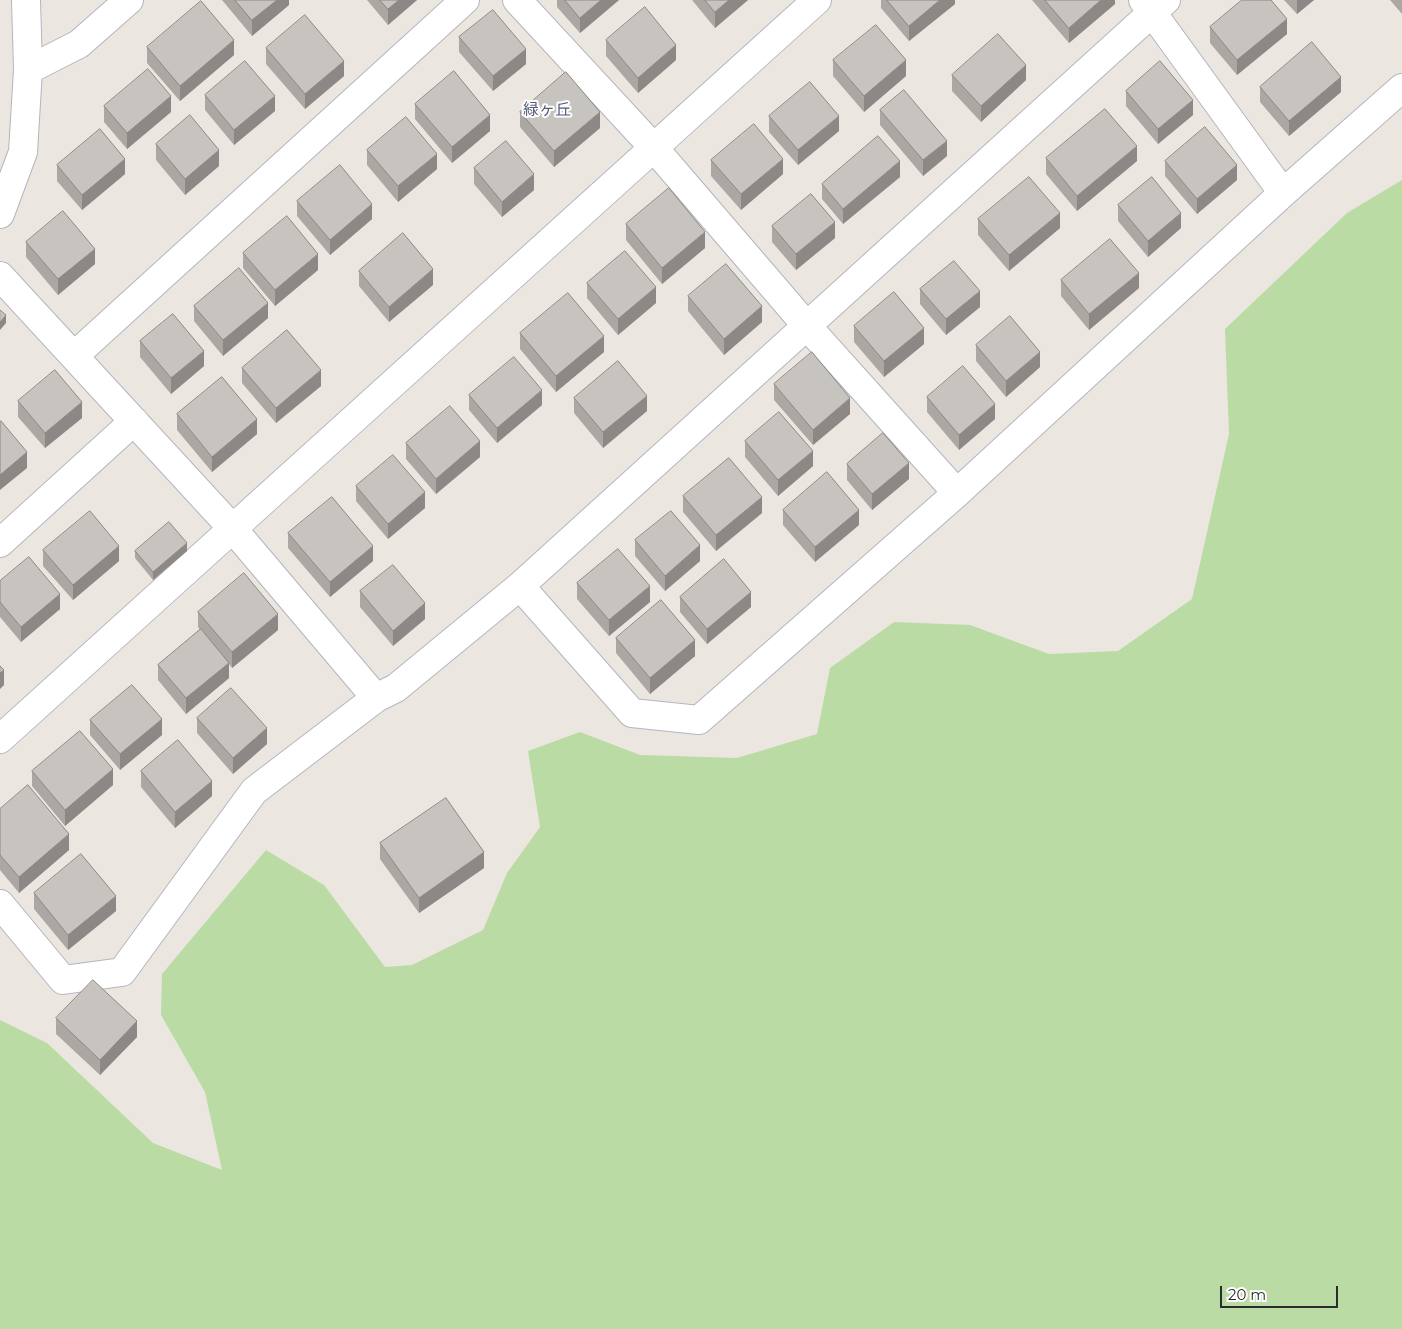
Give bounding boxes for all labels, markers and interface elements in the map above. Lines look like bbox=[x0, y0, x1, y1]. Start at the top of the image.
district label: 緑ヶ丘 bbox=[523, 100, 571, 120]
scale bar bbox=[1222, 1276, 1340, 1308]
text: 20 m bbox=[1228, 1285, 1266, 1304]

